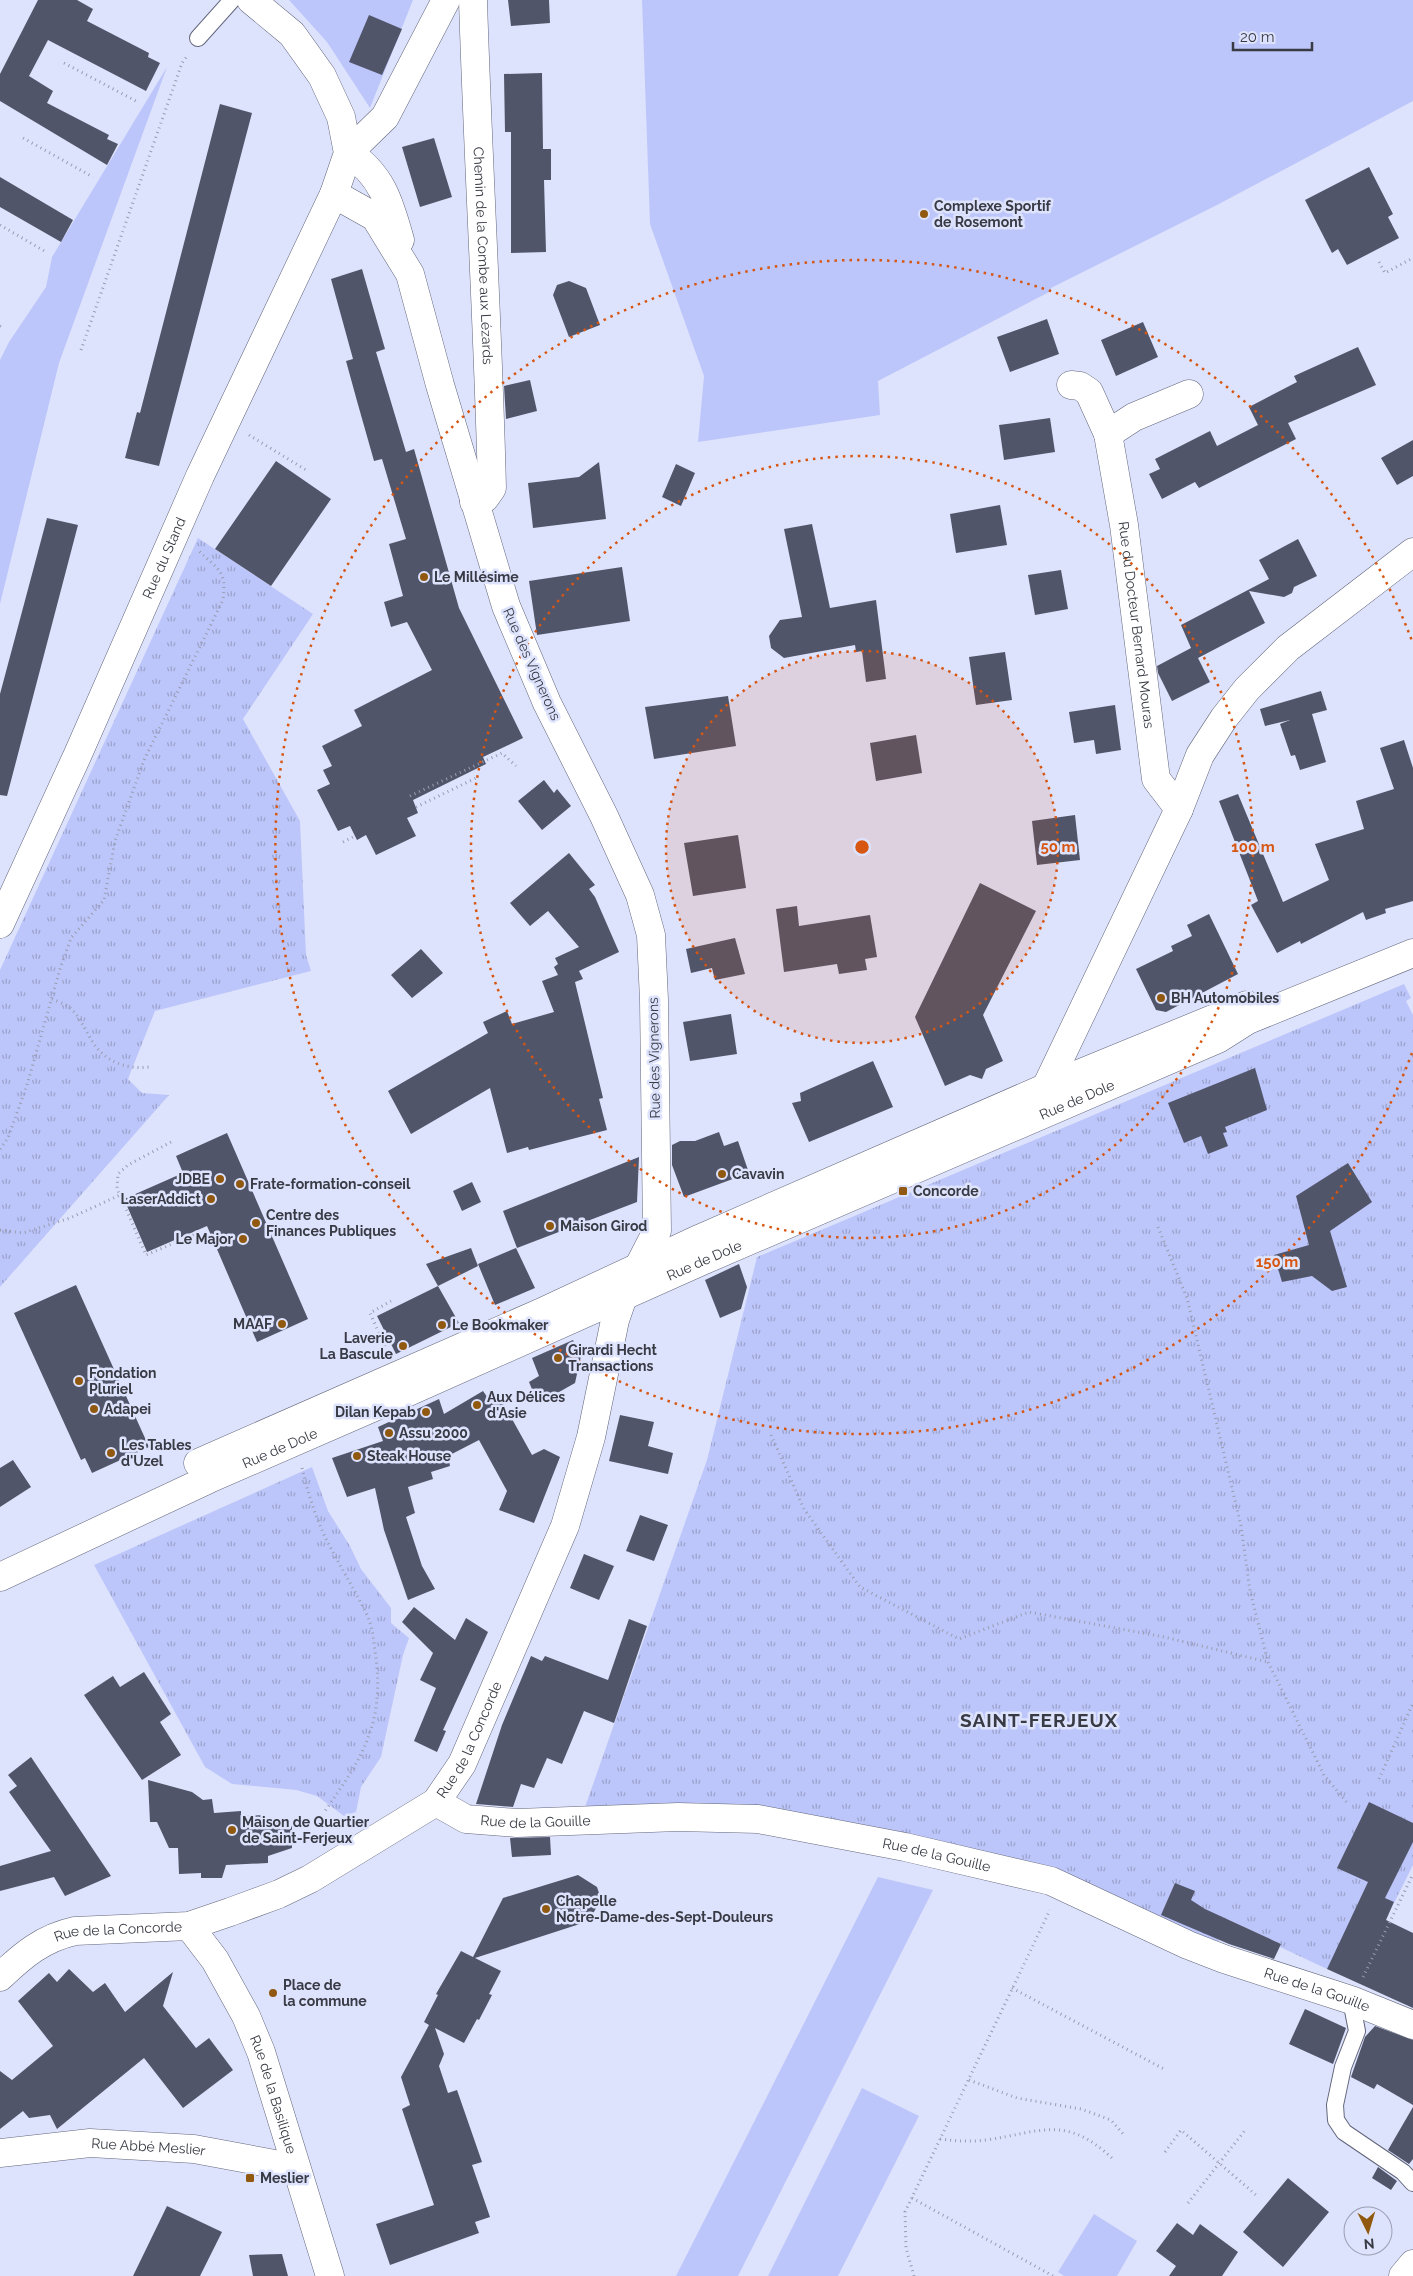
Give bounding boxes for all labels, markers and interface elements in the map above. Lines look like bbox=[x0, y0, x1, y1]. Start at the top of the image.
scale bar bbox=[1233, 20, 1312, 52]
text: 20 m bbox=[1240, 28, 1275, 46]
street label: Chemin de la Combe aux Lézards bbox=[471, 147, 496, 365]
place label: Complexe Sportif de Rosemont bbox=[934, 198, 1052, 230]
marker: Complexe Sportif de Rosemont bbox=[918, 208, 930, 220]
street label: Rue du Stand bbox=[139, 515, 189, 601]
street label: Rue du Docteur Bernard Mouras bbox=[1116, 520, 1158, 730]
place label: Le Millésime bbox=[434, 569, 519, 585]
marker: Le Millésime bbox=[418, 571, 430, 583]
street label: Rue des Vignerons bbox=[500, 605, 564, 723]
centre of rings bbox=[853, 838, 871, 856]
text: 50 m bbox=[1040, 838, 1076, 856]
text: 100 m bbox=[1231, 838, 1275, 856]
place label: BH Automobiles bbox=[1171, 990, 1279, 1006]
marker: BH Automobiles bbox=[1155, 992, 1167, 1004]
street label: Rue des Vignerons bbox=[645, 997, 663, 1119]
street label: Rue de Dole bbox=[1037, 1077, 1117, 1123]
place label: Cavavin bbox=[732, 1166, 784, 1182]
marker: Cavavin bbox=[716, 1168, 728, 1180]
place label: JDBE bbox=[175, 1171, 210, 1187]
marker: JDBE bbox=[214, 1173, 226, 1185]
place label: Frate-formation-conseil bbox=[250, 1176, 411, 1192]
marker: Frate-formation-conseil bbox=[234, 1178, 246, 1190]
place label: Concorde bbox=[913, 1183, 979, 1199]
marker: Concorde bbox=[897, 1185, 909, 1197]
place label: LaserAddict bbox=[121, 1191, 202, 1207]
marker: LaserAddict bbox=[205, 1193, 217, 1205]
place label: Centre des Finances Publiques bbox=[266, 1207, 396, 1239]
marker: Centre des Finances Publiques bbox=[250, 1217, 262, 1229]
place label: Maison Girod bbox=[560, 1218, 647, 1234]
marker: Maison Girod bbox=[544, 1220, 556, 1232]
place label: Le Major bbox=[176, 1231, 234, 1247]
marker: Le Major bbox=[237, 1233, 249, 1245]
street label: Rue de Dole bbox=[664, 1237, 744, 1284]
text: 150 m bbox=[1256, 1253, 1298, 1271]
place label: MAAF bbox=[233, 1316, 272, 1332]
place label: Le Bookmaker bbox=[452, 1317, 549, 1333]
marker: MAAF bbox=[276, 1318, 288, 1330]
marker: Le Bookmaker bbox=[436, 1319, 448, 1331]
place label: Laverie La Bascule bbox=[320, 1330, 394, 1362]
marker: Laverie La Bascule bbox=[397, 1340, 409, 1352]
place label: Girardi Hecht Transactions bbox=[568, 1342, 657, 1374]
marker: Girardi Hecht Transactions bbox=[552, 1352, 564, 1364]
place label: Fondation Pluriel bbox=[89, 1365, 156, 1397]
marker: Fondation Pluriel bbox=[73, 1375, 85, 1387]
place label: Aux Délices d'Asie bbox=[487, 1389, 565, 1421]
marker: Aux Délices d'Asie bbox=[471, 1399, 483, 1411]
place label: Adapei bbox=[104, 1401, 151, 1417]
marker: Adapei bbox=[88, 1403, 100, 1415]
place label: Dilan Kepab bbox=[335, 1404, 416, 1420]
marker: Dilan Kepab bbox=[420, 1406, 432, 1418]
street label: Rue de Dole bbox=[240, 1425, 320, 1472]
place label: Assu 2000 bbox=[399, 1425, 468, 1441]
marker: Assu 2000 bbox=[383, 1427, 395, 1439]
place label: Les Tables d'Uzel bbox=[121, 1437, 192, 1469]
marker: Les Tables d'Uzel bbox=[105, 1447, 117, 1459]
place label: Steak House bbox=[367, 1448, 452, 1464]
marker: Steak House bbox=[351, 1450, 363, 1462]
street label: Rue de la Concorde bbox=[433, 1679, 505, 1801]
district label: SAINT-FERJEUX bbox=[960, 1709, 1118, 1731]
street label: Rue de la Gouille bbox=[480, 1812, 591, 1831]
place label: Maison de Quartier de Saint-Ferjeux bbox=[242, 1814, 370, 1846]
marker: Maison de Quartier de Saint-Ferjeux bbox=[226, 1824, 238, 1836]
street label: Rue de la Gouille bbox=[881, 1835, 992, 1875]
place label: Chapelle Notre-Dame-des-Sept-Douleurs bbox=[556, 1893, 773, 1925]
marker: Chapelle Notre-Dame-des-Sept-Douleurs bbox=[540, 1903, 552, 1915]
street label: Rue de la Concorde bbox=[52, 1918, 182, 1945]
street label: Rue de la Gouille bbox=[1262, 1964, 1372, 2015]
place label: Place de la commune bbox=[283, 1977, 367, 2009]
marker: Place de la commune bbox=[267, 1987, 279, 1999]
street label: Rue de la Basilique bbox=[247, 2033, 300, 2156]
street label: Rue Abbé Meslier bbox=[91, 2135, 207, 2159]
place label: Meslier bbox=[260, 2170, 310, 2186]
marker: Meslier bbox=[244, 2172, 256, 2184]
north arrow bbox=[1343, 2206, 1393, 2256]
text: N bbox=[1363, 2236, 1375, 2252]

